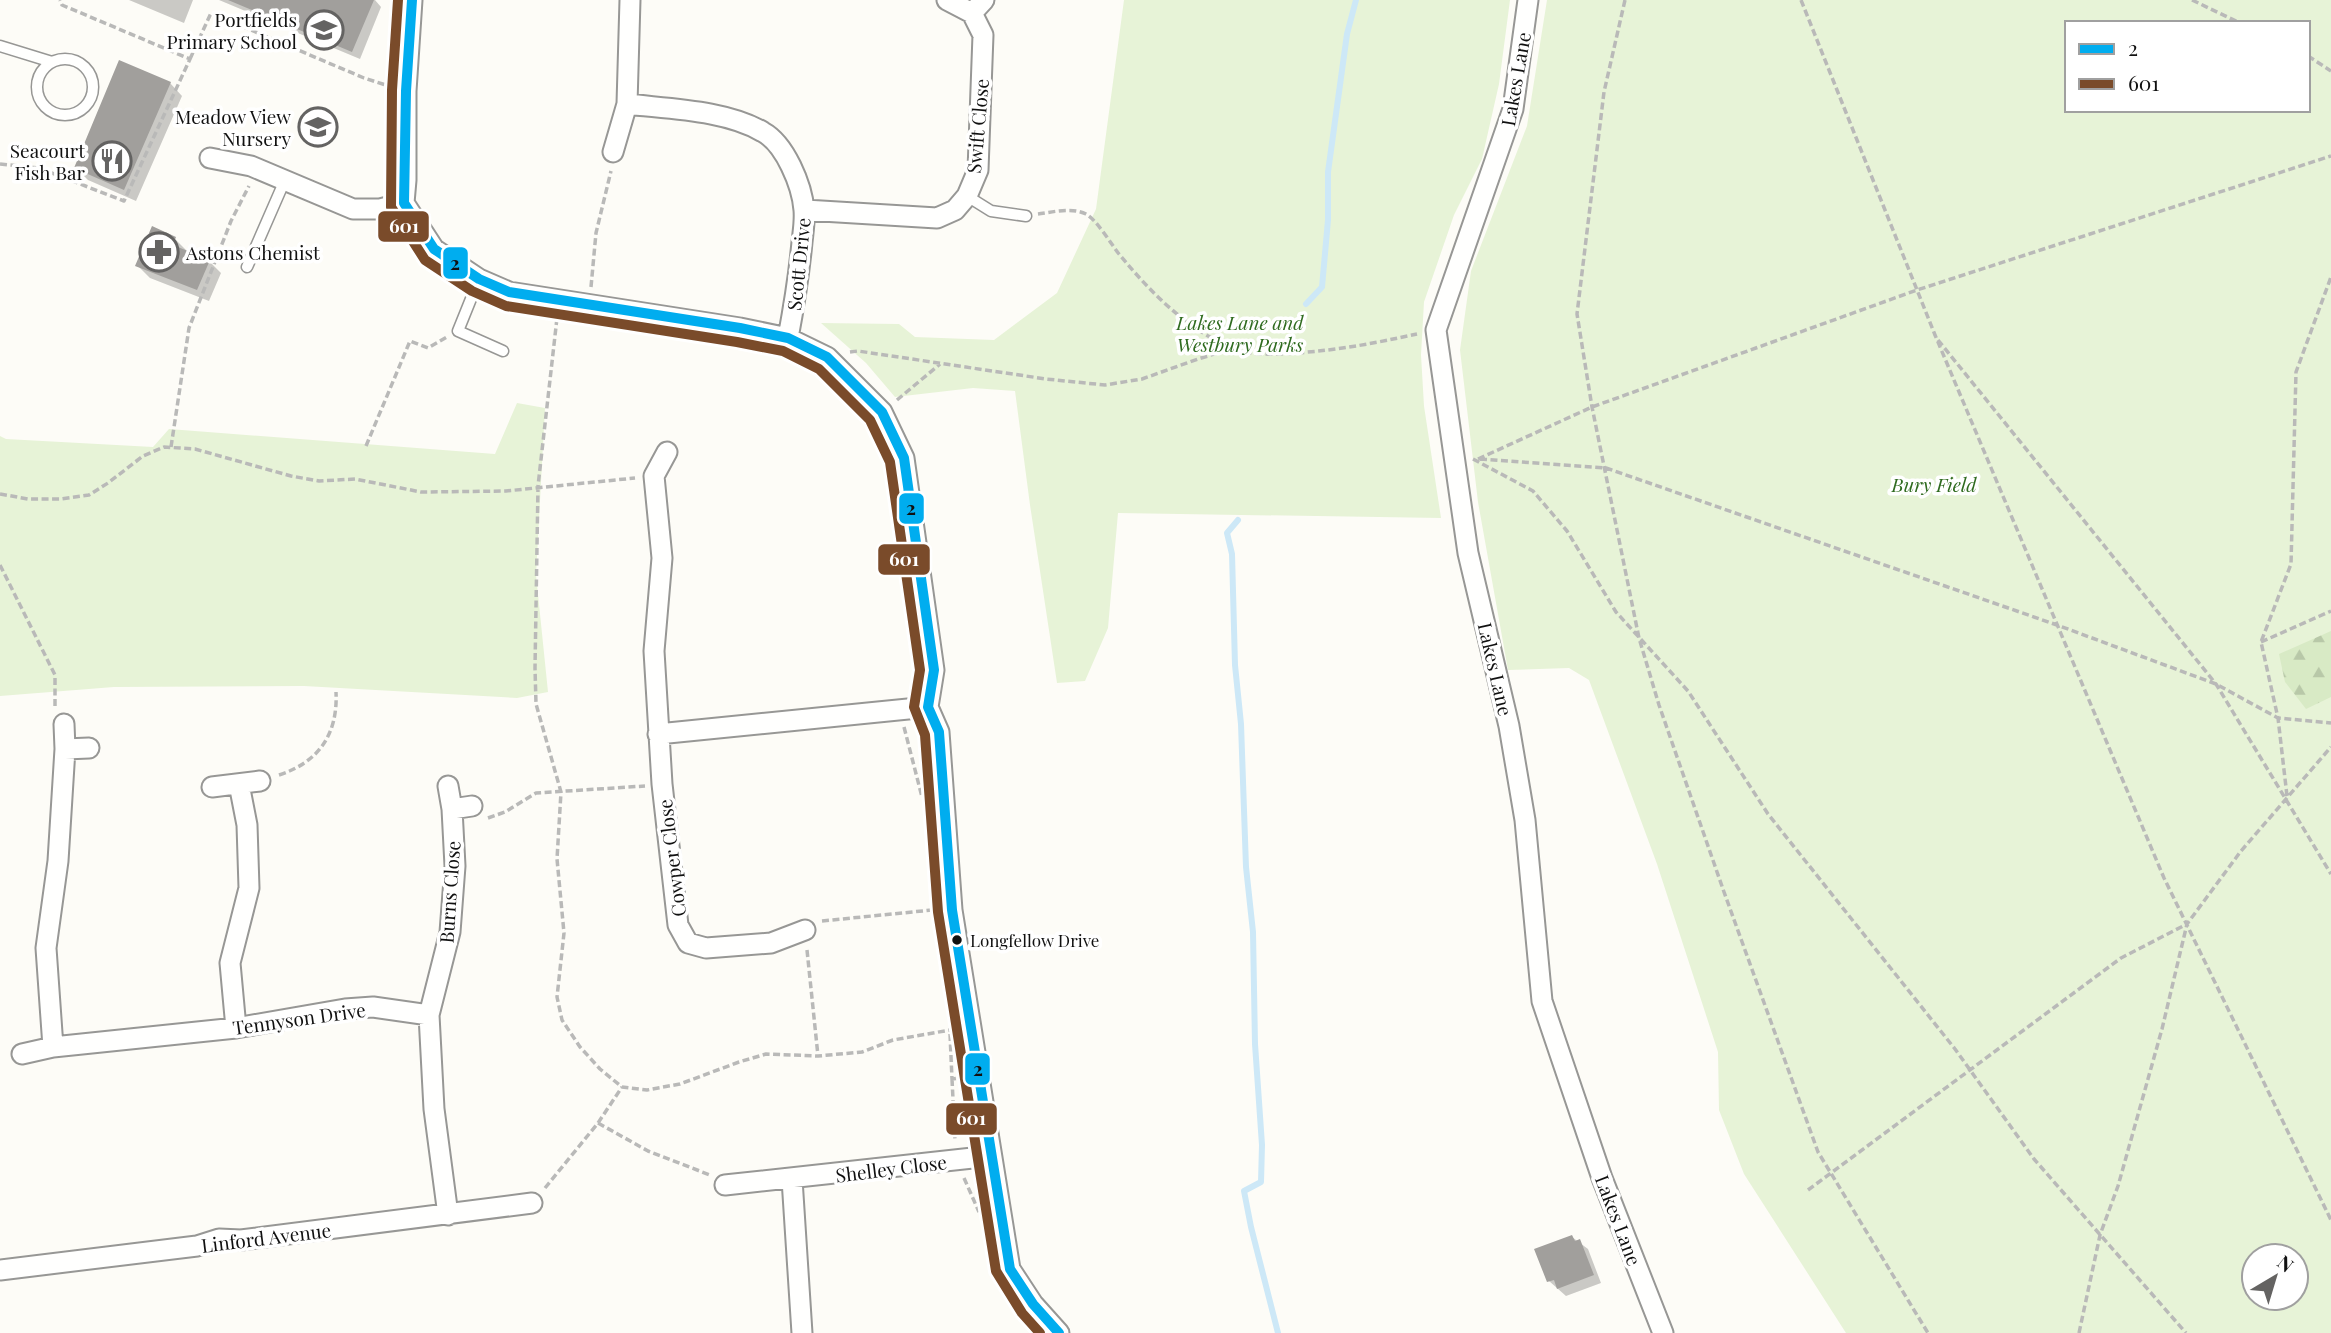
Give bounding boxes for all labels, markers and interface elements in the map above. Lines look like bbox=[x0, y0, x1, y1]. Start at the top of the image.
place label: Portfields Primary School bbox=[167, 6, 298, 54]
school or university icon: Portfields Primary School bbox=[303, 9, 345, 51]
legend bbox=[2065, 21, 2310, 112]
street label: Lakes Lane bbox=[1494, 30, 1536, 128]
text: 2 bbox=[2128, 33, 2138, 61]
text: 601 bbox=[2128, 68, 2159, 96]
street label: Swift Close bbox=[960, 78, 994, 174]
place label: Meadow View Nursery bbox=[175, 103, 291, 151]
school or university icon: Meadow View Nursery bbox=[297, 106, 339, 148]
place label: Seacourt Fish Bar bbox=[10, 137, 86, 185]
restaurant icon: Seacourt Fish Bar bbox=[91, 140, 133, 182]
line badge: 601 bbox=[377, 210, 430, 243]
text: 601 bbox=[389, 212, 419, 238]
street label: Scott Drive bbox=[780, 216, 816, 312]
pharmacy icon: Astons Chemist bbox=[138, 231, 180, 273]
place label: Astons Chemist bbox=[185, 239, 320, 265]
line badge: 2 bbox=[442, 246, 469, 280]
text: 2 bbox=[450, 249, 460, 275]
park label: Lakes Lane and Westbury Parks bbox=[1175, 309, 1304, 357]
park label: Bury Field bbox=[1890, 471, 1977, 497]
line badge: 2 bbox=[898, 492, 925, 525]
text: 2 bbox=[906, 494, 916, 520]
line badge: 601 bbox=[877, 543, 931, 576]
text: 601 bbox=[889, 545, 919, 571]
street label: Lakes Lane bbox=[1473, 620, 1519, 718]
street label: Cowper Close bbox=[651, 798, 691, 918]
street label: Burns Close bbox=[432, 840, 466, 944]
place label: Longfellow Drive bbox=[970, 929, 1099, 951]
marker: Longfellow Drive bbox=[950, 933, 964, 947]
street label: Tennyson Drive bbox=[231, 996, 367, 1040]
line badge: 2 bbox=[964, 1052, 991, 1086]
text: 2 bbox=[973, 1055, 983, 1081]
line badge: 601 bbox=[945, 1102, 998, 1136]
text: 601 bbox=[956, 1104, 986, 1130]
street label: Shelley Close bbox=[834, 1148, 948, 1188]
street label: Lakes Lane bbox=[1590, 1171, 1648, 1269]
street label: Linford Avenue bbox=[200, 1216, 332, 1258]
north arrow bbox=[2240, 1242, 2310, 1312]
text: N bbox=[2273, 1248, 2300, 1277]

